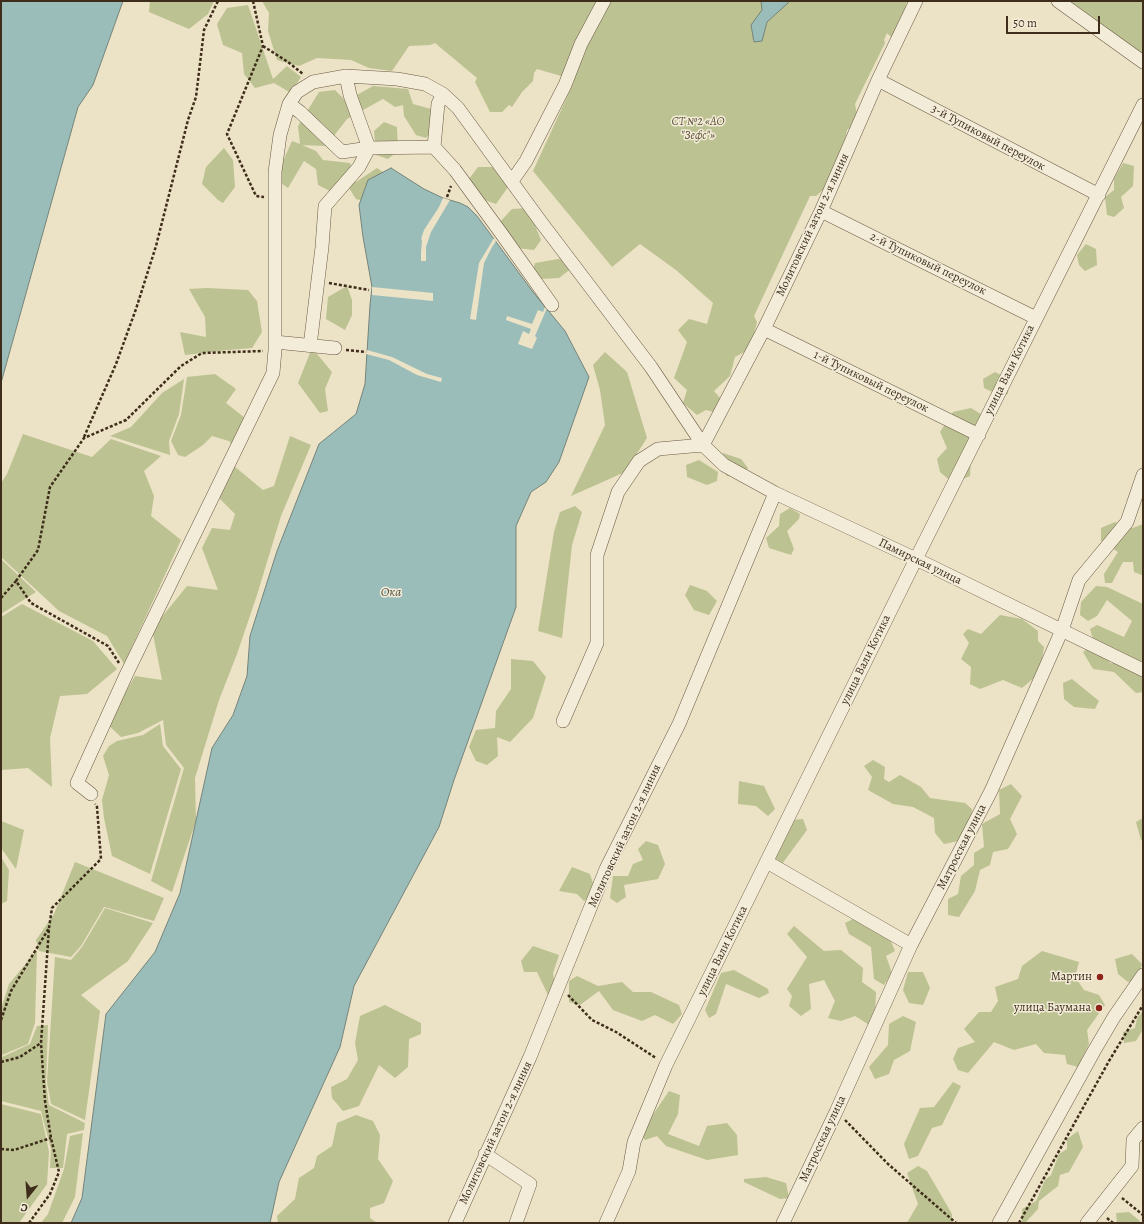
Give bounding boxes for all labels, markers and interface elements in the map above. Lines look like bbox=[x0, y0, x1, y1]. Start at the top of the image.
scale bar bbox=[1008, 8, 1102, 34]
text: 50 m bbox=[1013, 15, 1037, 31]
street label: 3-й Тупиковый переулок bbox=[928, 102, 1048, 174]
park label: СТ №2 «АО "Зефс"» bbox=[671, 115, 725, 143]
street label: Молитовский затон 2-я линия bbox=[773, 151, 853, 299]
street label: 2-й Тупиковый переулок bbox=[867, 230, 989, 298]
street label: улица Вали Котика bbox=[982, 323, 1038, 417]
street label: 1-й Тупиковый переулок bbox=[811, 348, 931, 416]
street label: Памирская улица bbox=[876, 536, 964, 588]
water label: Ока bbox=[381, 585, 401, 601]
street label: улица Вали Котика bbox=[838, 613, 894, 707]
street label: Молитовский затон 2-я линия bbox=[585, 762, 665, 910]
street label: Матросская улица bbox=[934, 802, 990, 892]
street label: улица Вали Котика bbox=[695, 904, 751, 998]
place label: Мартин bbox=[1051, 970, 1092, 984]
marker: Мартин bbox=[1095, 972, 1105, 982]
place label: улица Баумана bbox=[1014, 1001, 1091, 1015]
marker: улица Баумана bbox=[1094, 1003, 1104, 1013]
street label: Молитовский затон 2-я линия bbox=[456, 1059, 536, 1207]
street label: Матросская улица bbox=[797, 1093, 849, 1185]
north arrow bbox=[8, 1176, 48, 1216]
text: С bbox=[19, 1200, 30, 1216]

